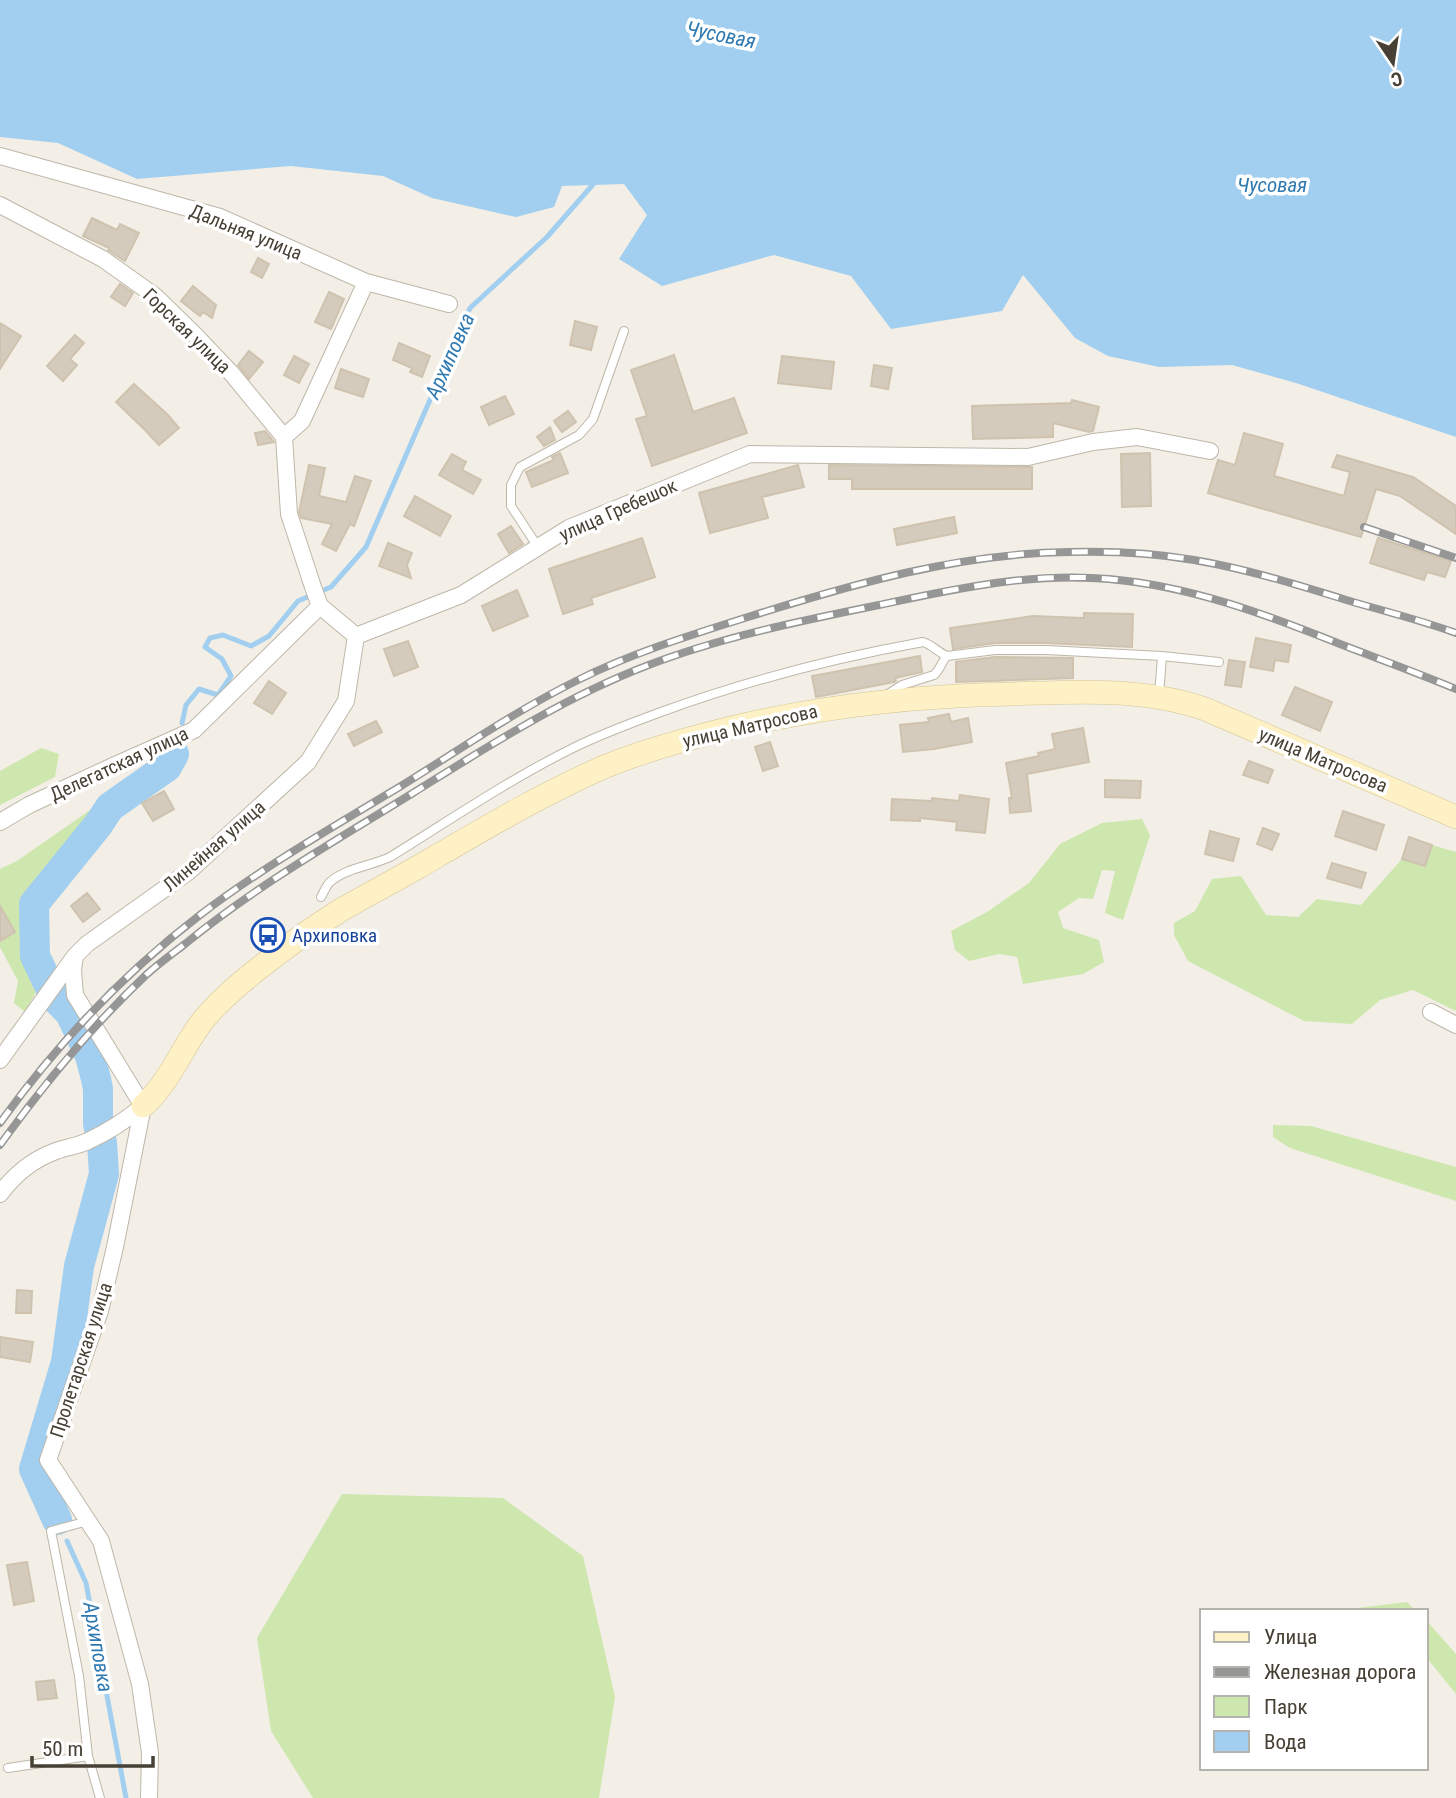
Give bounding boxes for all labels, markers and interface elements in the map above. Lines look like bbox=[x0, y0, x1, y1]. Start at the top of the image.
water label: Чусовая bbox=[684, 17, 758, 53]
north arrow bbox=[1358, 28, 1428, 98]
text: С bbox=[1389, 67, 1405, 92]
water label: Чусовая bbox=[1237, 173, 1307, 197]
street label: Дальняя улица bbox=[187, 199, 305, 265]
street label: Горская улица bbox=[138, 283, 236, 379]
water label: Архиповка bbox=[420, 309, 480, 404]
street label: улица Гребешок bbox=[556, 474, 680, 546]
street label: улица Матросова bbox=[680, 699, 820, 753]
street label: Делегатская улица bbox=[46, 722, 192, 806]
street label: улица Матросова bbox=[1255, 723, 1391, 797]
street label: Линейная улица bbox=[158, 795, 270, 897]
bus stop icon: Архиповка bbox=[249, 916, 287, 954]
place label: Архиповка bbox=[292, 924, 377, 947]
street label: Пролетарская улица bbox=[45, 1279, 117, 1441]
water label: Архиповка bbox=[78, 1599, 118, 1694]
legend bbox=[1200, 1609, 1428, 1770]
text: Улица bbox=[1264, 1625, 1317, 1649]
text: Железная дорога bbox=[1264, 1660, 1416, 1684]
text: Парк bbox=[1264, 1695, 1308, 1719]
scale bar bbox=[32, 1724, 152, 1768]
text: Вода bbox=[1264, 1730, 1307, 1754]
text: 50 m bbox=[42, 1737, 83, 1761]

